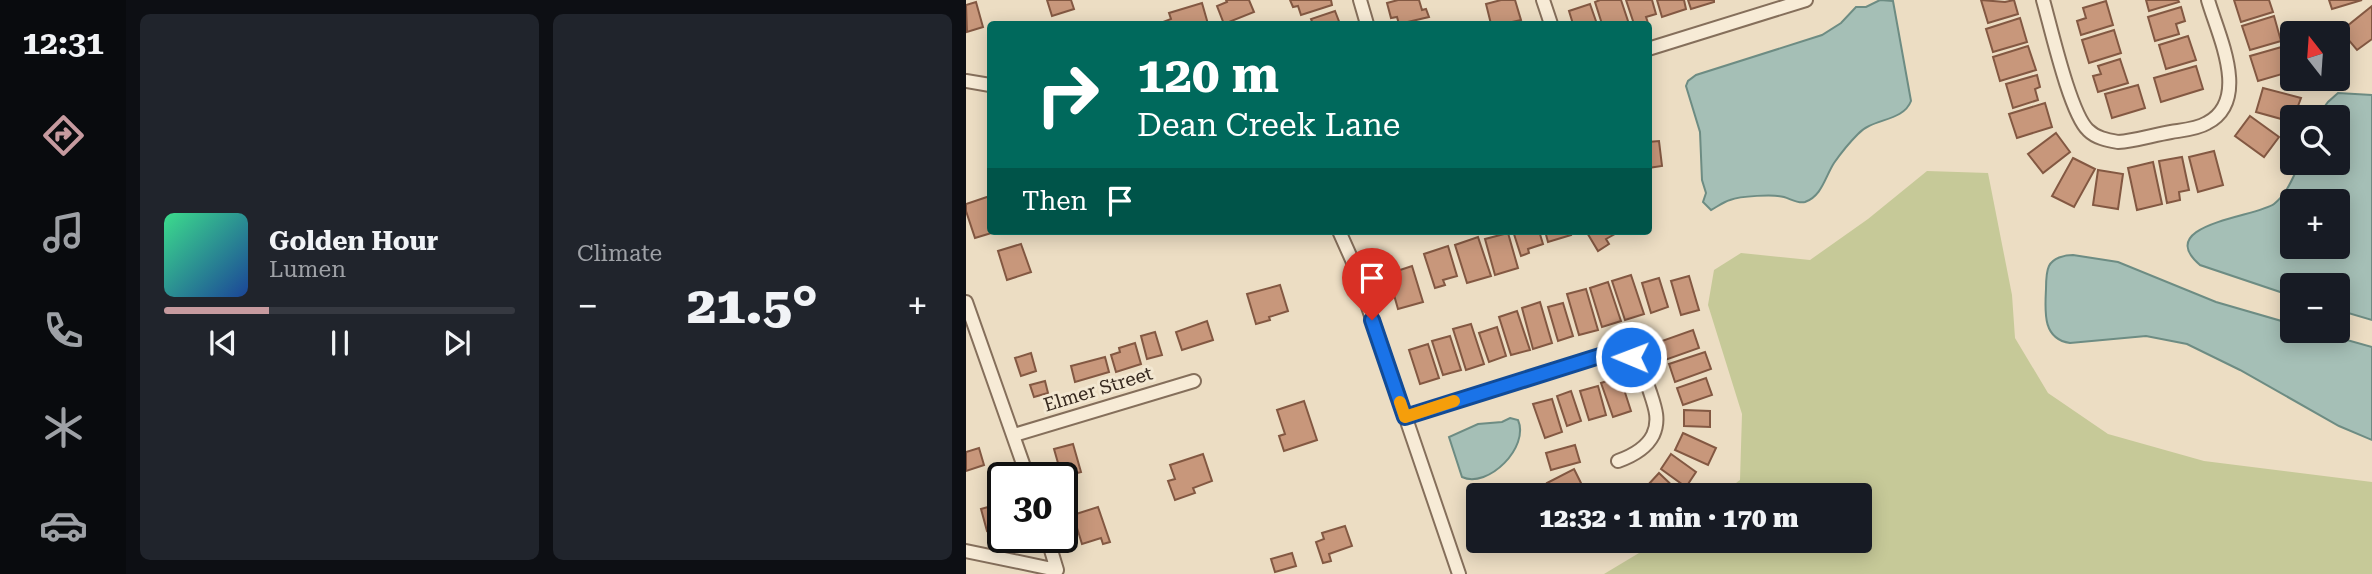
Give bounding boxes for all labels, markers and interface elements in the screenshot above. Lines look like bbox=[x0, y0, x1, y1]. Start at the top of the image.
north arrow bbox=[2280, 21, 2350, 91]
map controls bbox=[2280, 21, 2350, 343]
text: 12:31 bbox=[22, 24, 104, 62]
text: 120 m bbox=[1137, 47, 1279, 104]
icon: right bbox=[1022, 49, 1113, 140]
button: search bbox=[2280, 105, 2350, 175]
text: Dean Creek Lane bbox=[1137, 106, 1400, 144]
icon: directions bbox=[39, 111, 88, 160]
icon: arrive bbox=[1101, 182, 1139, 220]
text: Then bbox=[1022, 186, 1087, 216]
button: + bbox=[2280, 189, 2350, 259]
icon: music bbox=[39, 208, 88, 257]
text: Golden Hour bbox=[269, 226, 438, 256]
text: Climate bbox=[577, 240, 662, 267]
pin bbox=[1342, 248, 1402, 320]
text: Lumen bbox=[269, 256, 346, 283]
icon: arrive bbox=[1353, 259, 1391, 297]
button: − bbox=[2280, 273, 2350, 343]
text: 21.5° bbox=[687, 275, 818, 336]
text: − bbox=[577, 284, 598, 328]
text: + bbox=[907, 284, 928, 328]
icon: phone bbox=[39, 306, 88, 355]
position arrow bbox=[1594, 320, 1668, 394]
icon: previous bbox=[204, 324, 242, 362]
icon: pause bbox=[321, 324, 359, 362]
icon: next bbox=[438, 324, 476, 362]
street label: Elmer Street bbox=[1041, 361, 1155, 417]
icon: climate bbox=[39, 403, 88, 452]
speed limit sign: 30 bbox=[987, 462, 1078, 553]
icon: car bbox=[39, 501, 88, 550]
text: 12:32 · 1 min · 170 m bbox=[1539, 503, 1799, 533]

